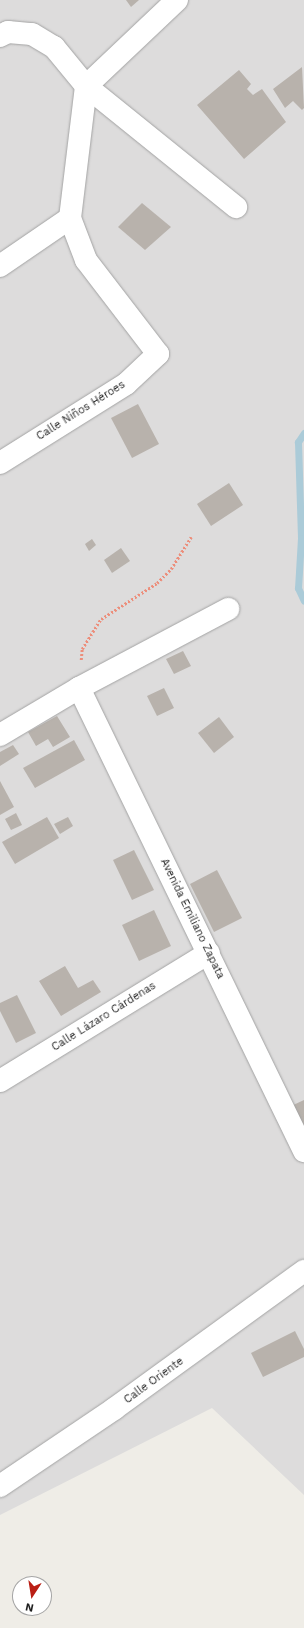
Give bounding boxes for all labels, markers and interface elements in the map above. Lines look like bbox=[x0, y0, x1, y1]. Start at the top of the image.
street label: Calle Niños Héroes bbox=[34, 378, 128, 444]
street label: Avenida Emiliano Zapata bbox=[157, 857, 227, 981]
street label: Calle Lázaro Cárdenas bbox=[49, 980, 159, 1054]
street label: Calle Oriente bbox=[122, 1355, 186, 1407]
north arrow bbox=[12, 1576, 52, 1616]
text: N bbox=[24, 1600, 35, 1614]

